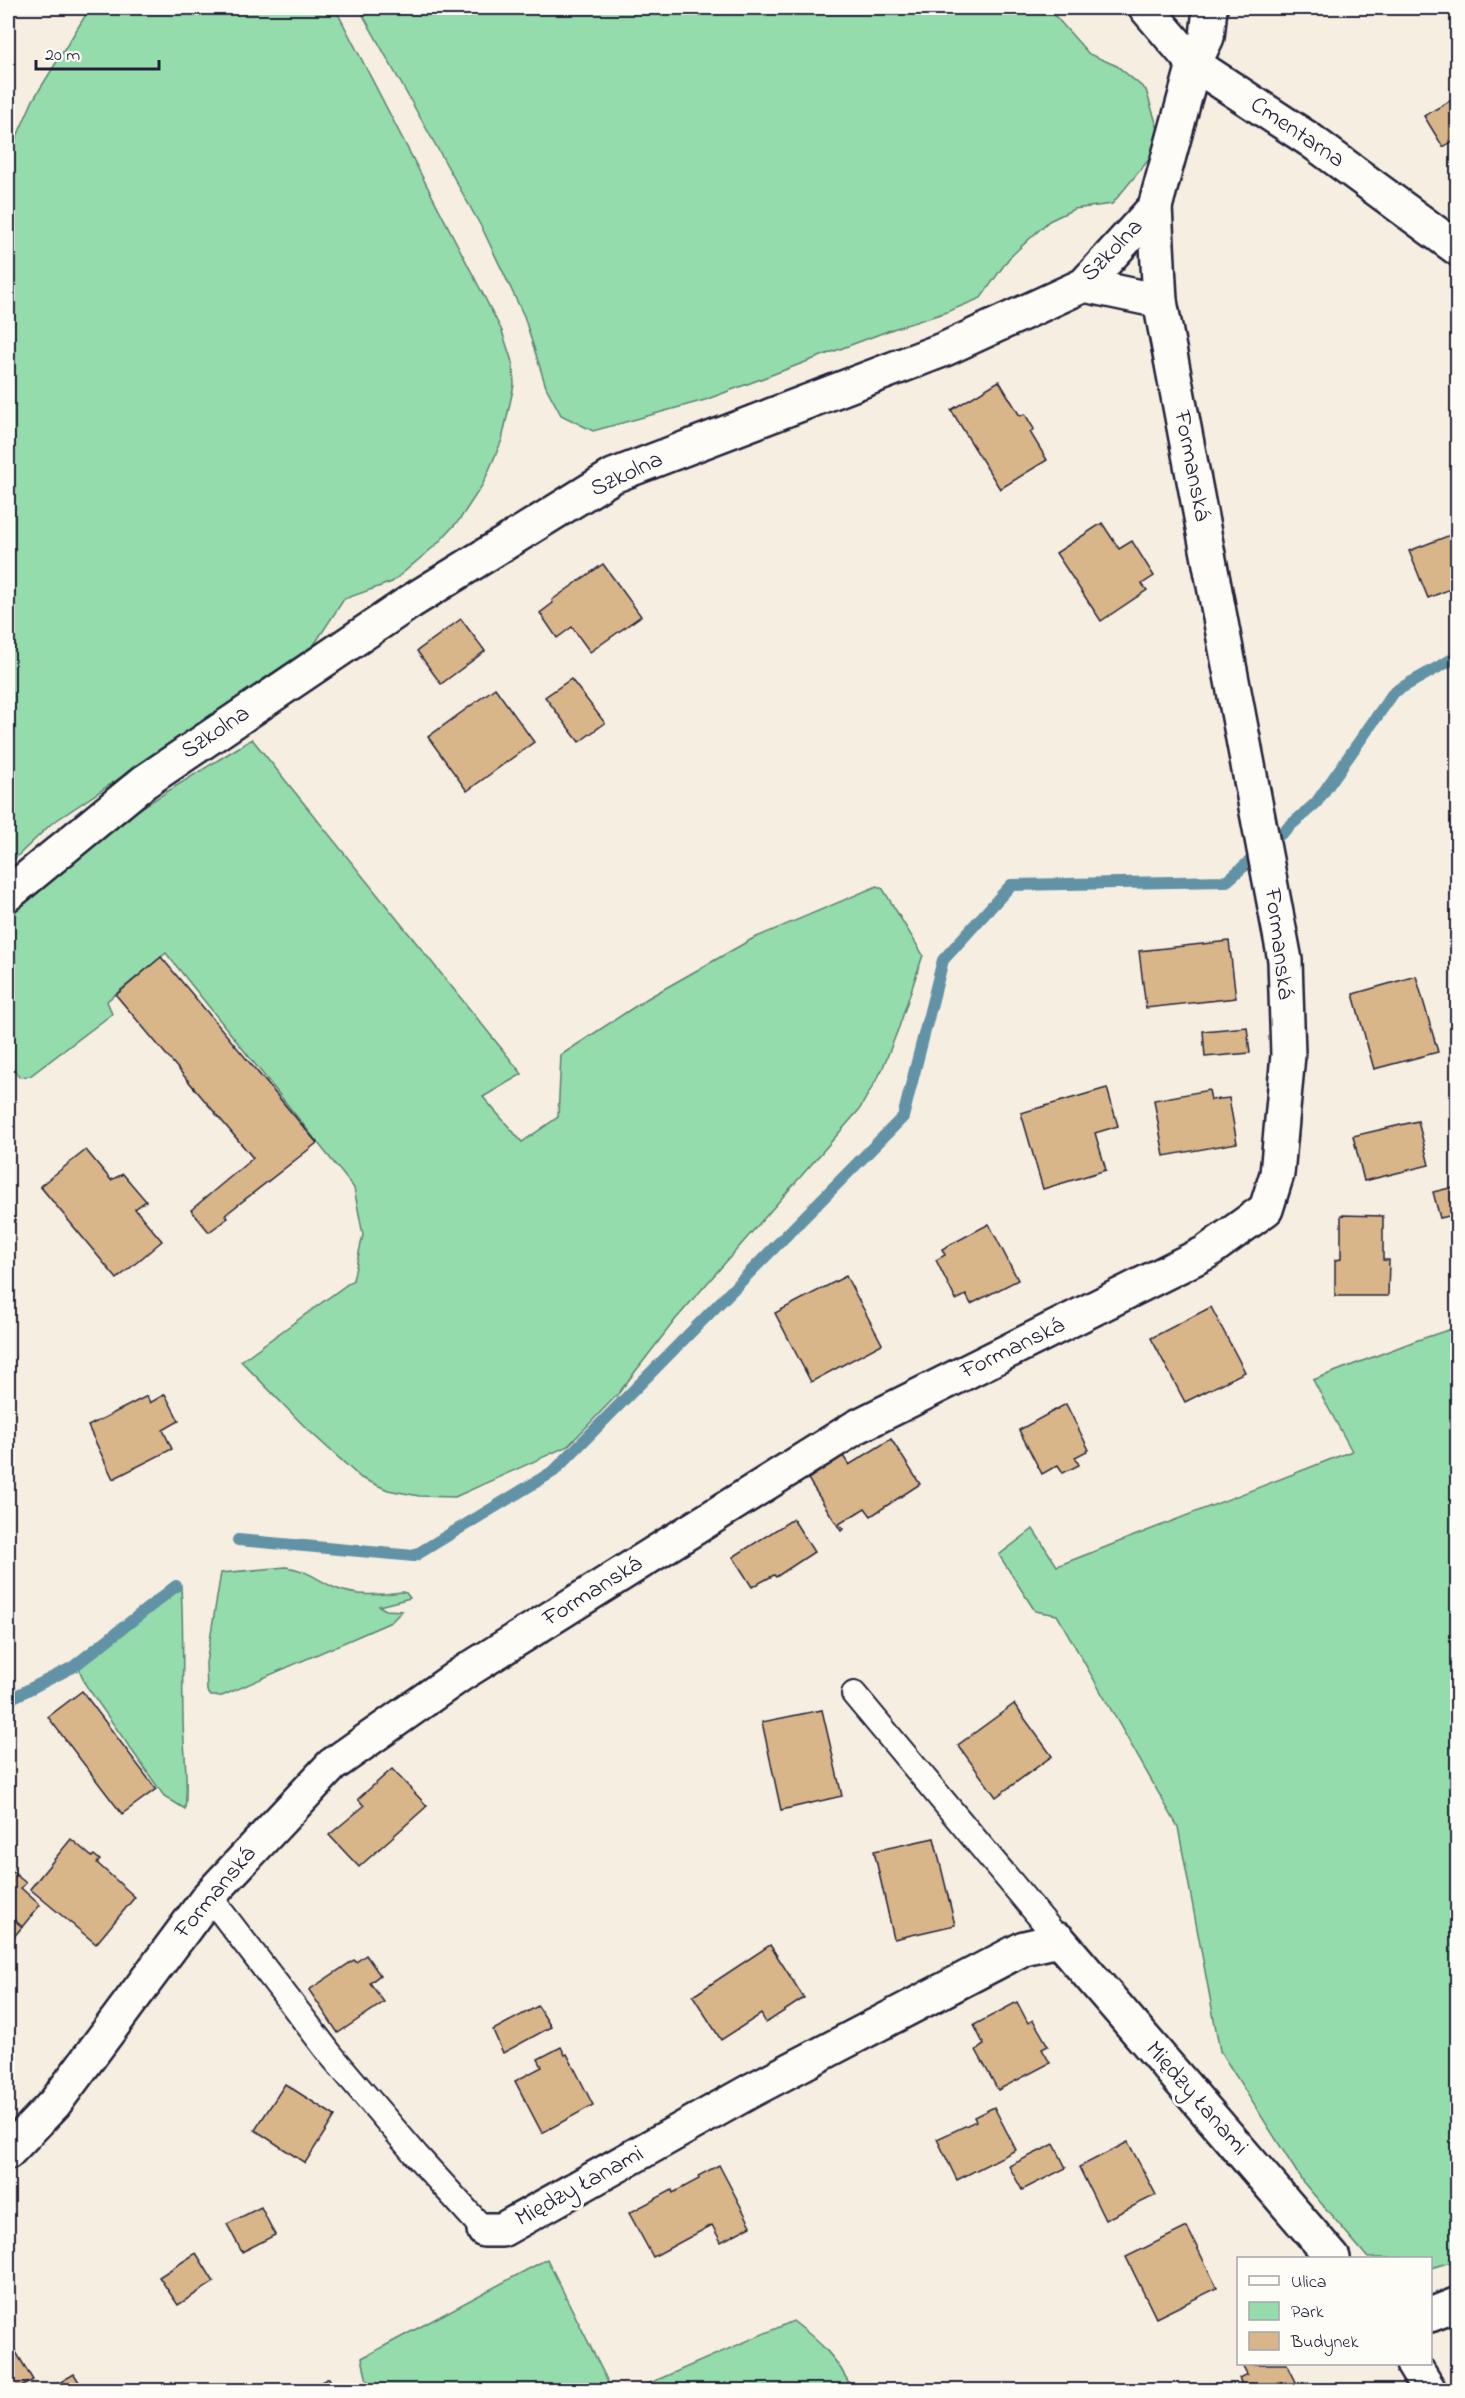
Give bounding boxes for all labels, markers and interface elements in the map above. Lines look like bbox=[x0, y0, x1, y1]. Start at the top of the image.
scale bar bbox=[36, 33, 159, 71]
text: 20 m bbox=[45, 43, 80, 69]
street label: Cmentarna bbox=[1243, 88, 1351, 178]
street label: Szkolna bbox=[1074, 211, 1152, 291]
street label: Formanská bbox=[1163, 407, 1219, 524]
street label: Szkolna bbox=[585, 443, 669, 507]
street label: Szkolna bbox=[174, 697, 258, 769]
street label: Formanská bbox=[1254, 885, 1302, 1002]
street label: Formanská bbox=[954, 1309, 1071, 1390]
street label: Formanská bbox=[536, 1548, 650, 1637]
street label: Formanská bbox=[166, 1839, 265, 1948]
street label: Między Łanami bbox=[1135, 2034, 1256, 2165]
street label: Między Łanami bbox=[509, 2137, 651, 2238]
legend bbox=[1237, 2257, 1432, 2365]
text: Ulica bbox=[1291, 2270, 1326, 2296]
text: Park bbox=[1291, 2300, 1324, 2326]
text: Budynek bbox=[1290, 2330, 1358, 2356]

